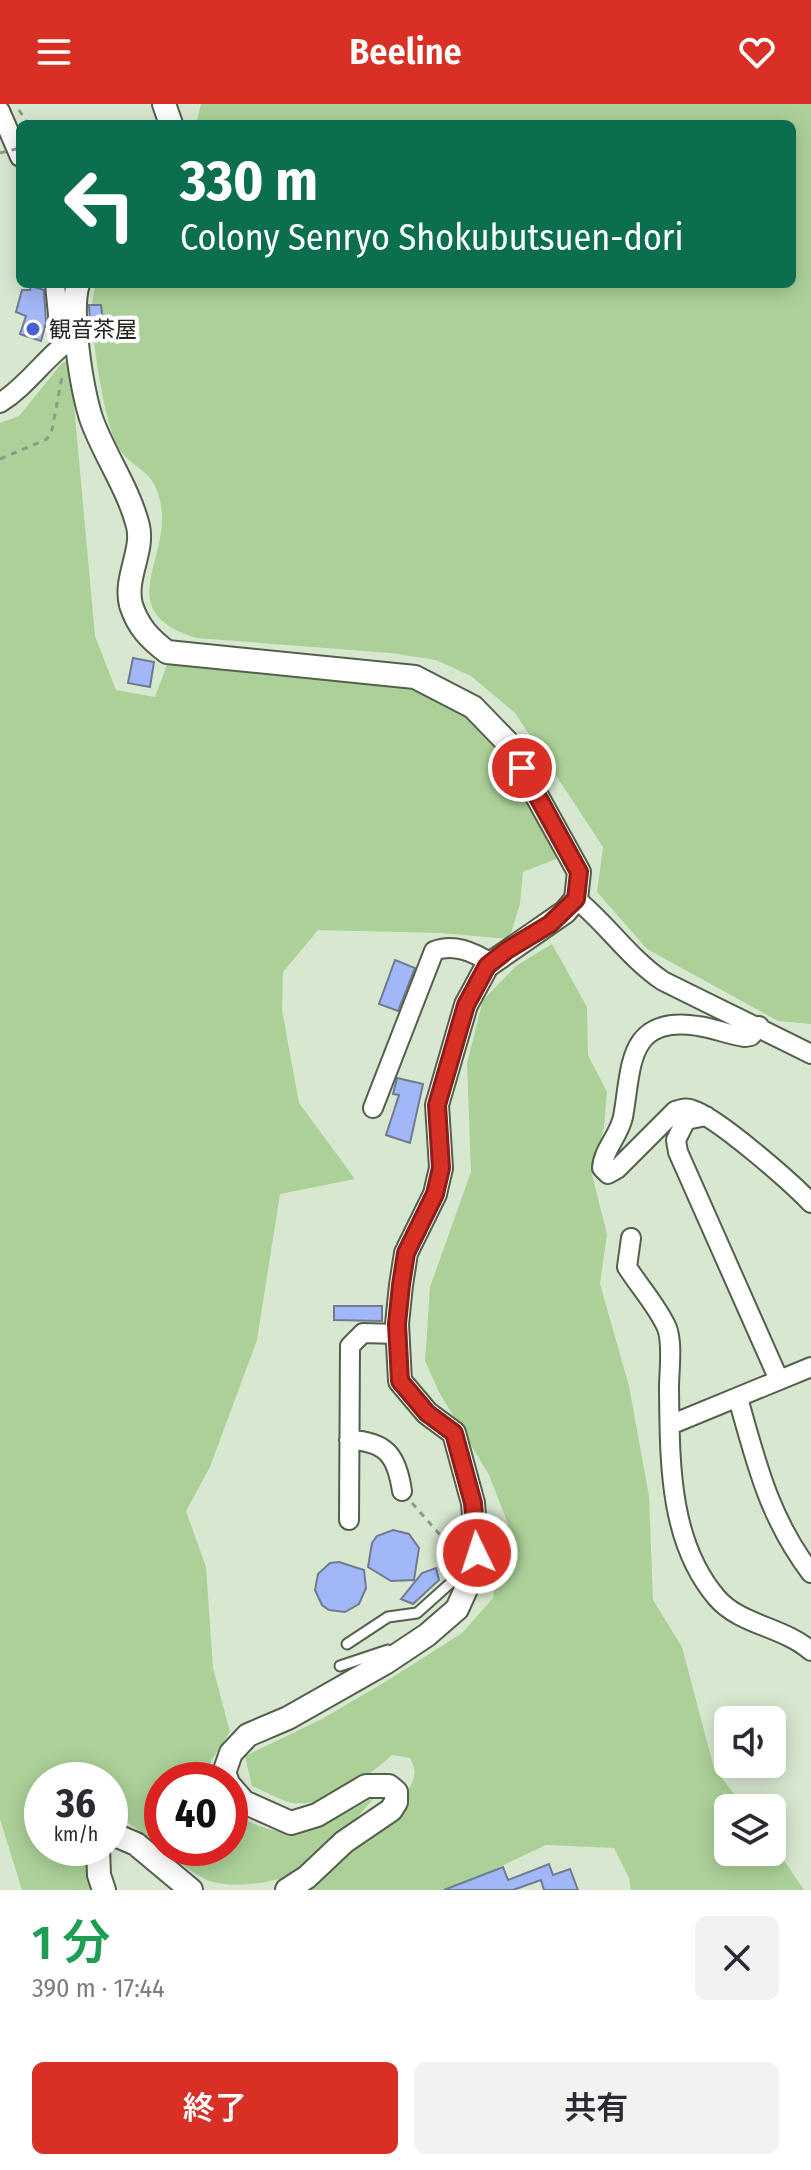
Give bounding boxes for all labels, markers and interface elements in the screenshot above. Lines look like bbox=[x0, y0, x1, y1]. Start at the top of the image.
icon: menu bbox=[32, 30, 76, 74]
text: Beeline bbox=[349, 30, 462, 74]
icon: heart bbox=[735, 30, 779, 74]
text: 330 m bbox=[180, 148, 318, 215]
icon: left bbox=[48, 152, 152, 256]
text: Colony Senryo Shokubutsuen-dori bbox=[180, 216, 683, 260]
place label: 観音茶屋 bbox=[49, 316, 137, 343]
marker: 観音茶屋 bbox=[24, 320, 42, 338]
pin bbox=[488, 734, 556, 802]
icon: arrive bbox=[500, 746, 544, 790]
position arrow bbox=[435, 1511, 519, 1595]
map controls bbox=[714, 1706, 786, 1866]
button: sound bbox=[714, 1706, 786, 1778]
speed limit sign: 40 bbox=[144, 1762, 248, 1866]
text: 36 bbox=[56, 1780, 96, 1828]
button: layers bbox=[714, 1794, 786, 1866]
text: km/h bbox=[54, 1822, 98, 1846]
text: 1 分 bbox=[32, 1914, 110, 1972]
button: close bbox=[695, 1916, 779, 2000]
text: 390 m · 17:44 bbox=[32, 1973, 165, 2004]
button: 終了 bbox=[32, 2062, 398, 2154]
button: 共有 bbox=[414, 2062, 779, 2154]

